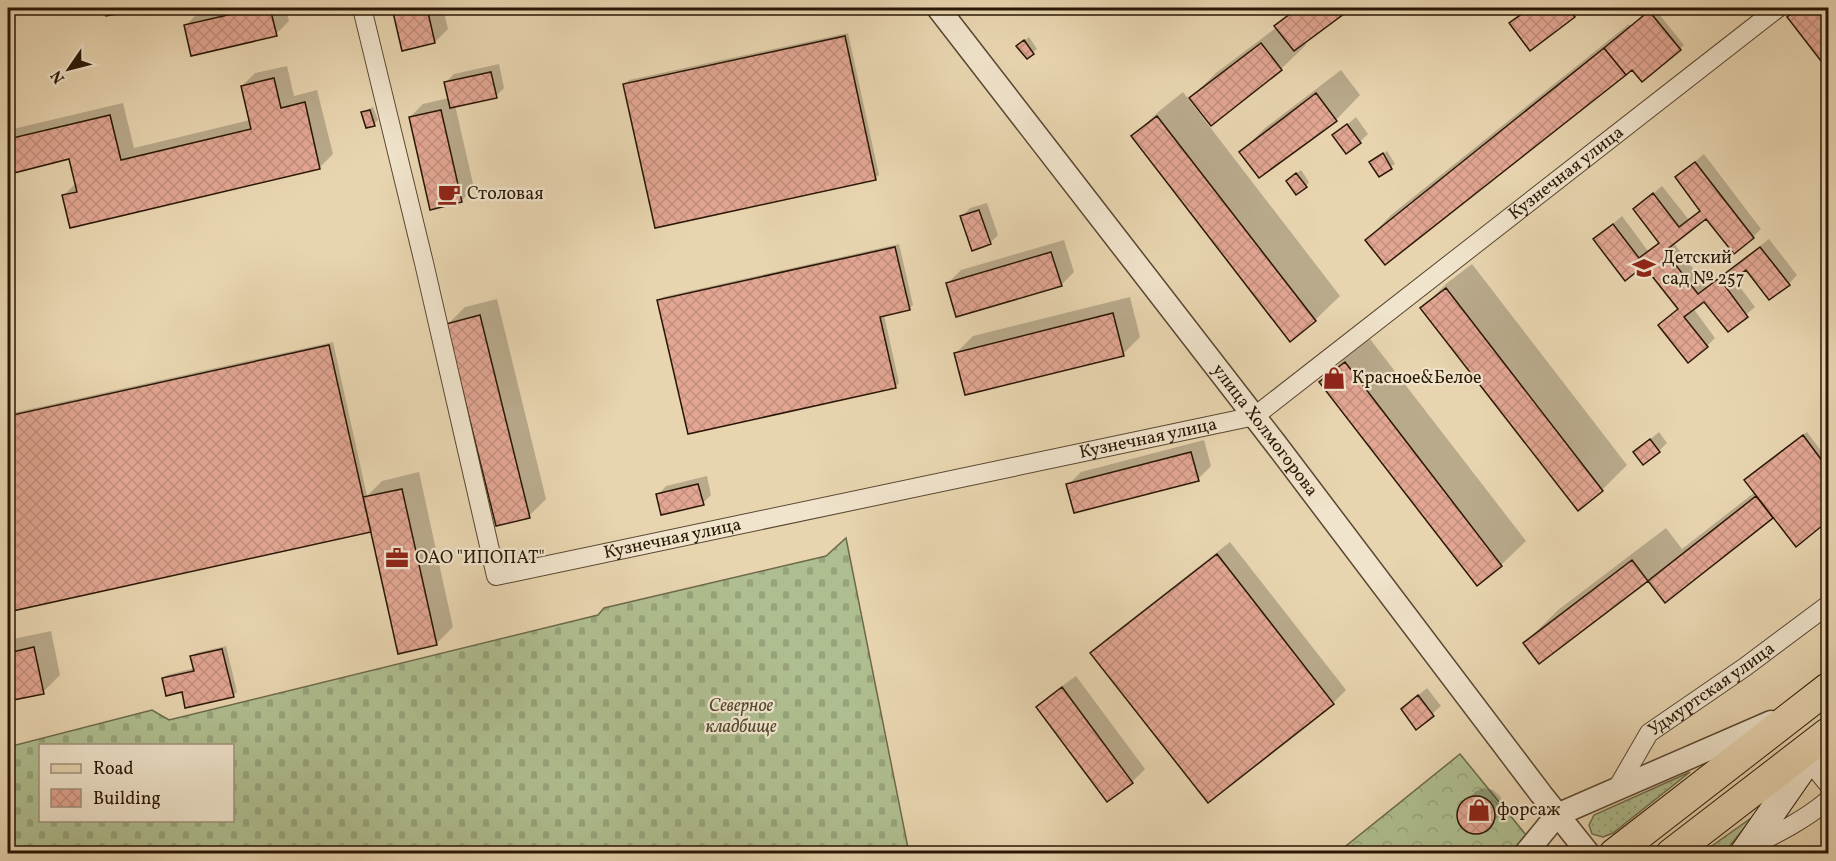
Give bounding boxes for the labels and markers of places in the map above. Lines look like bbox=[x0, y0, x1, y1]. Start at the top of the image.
cafe icon: Столовая bbox=[436, 181, 462, 207]
place label: Столовая bbox=[467, 182, 544, 207]
place label: Детский сад № 257 bbox=[1662, 246, 1744, 292]
school or university icon: Детский сад № 257 bbox=[1631, 255, 1657, 281]
shop icon: Красное&Белое bbox=[1321, 365, 1347, 391]
place label: Красное&Белое bbox=[1352, 366, 1482, 391]
office icon: ОАО "ИПОПАТ" bbox=[384, 545, 410, 571]
place label: ОАО "ИПОПАТ" bbox=[415, 546, 545, 571]
shop icon: форсаж bbox=[1466, 797, 1492, 823]
place label: форсаж bbox=[1497, 798, 1561, 823]

